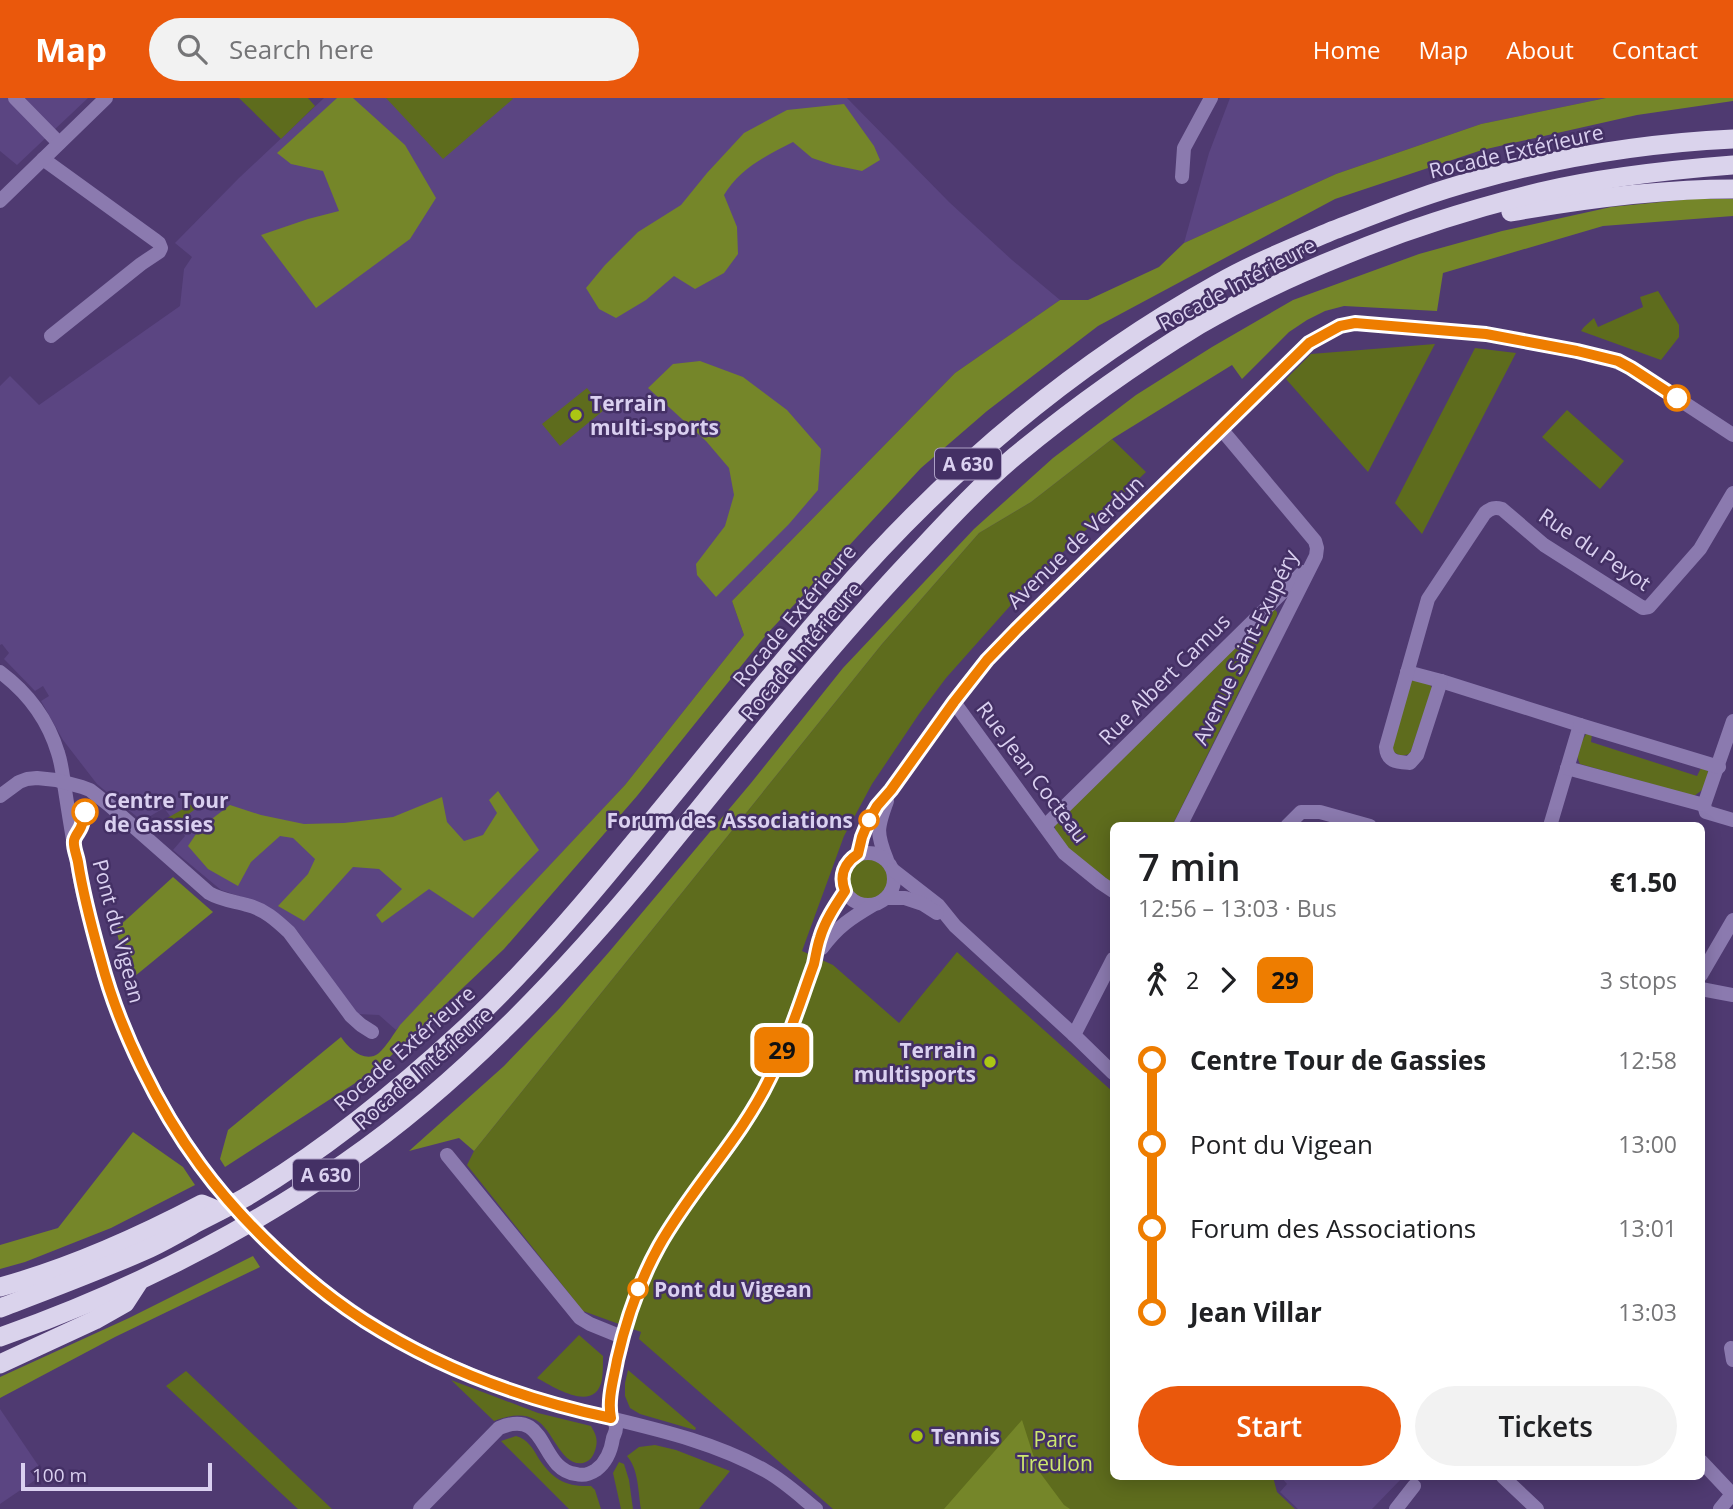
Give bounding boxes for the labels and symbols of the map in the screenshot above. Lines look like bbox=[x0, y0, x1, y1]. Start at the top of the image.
street label: Rocade Extérieure bbox=[1426, 117, 1606, 185]
street label: Rocade Intérieure bbox=[1153, 231, 1321, 337]
unlabelled marker bbox=[1664, 385, 1690, 411]
place label: Terrain multi-sports bbox=[590, 389, 719, 441]
marker: Terrain multi-sports bbox=[568, 407, 584, 423]
road number: A 630 bbox=[935, 448, 1001, 480]
street label: Avenue de Verdun bbox=[1000, 469, 1150, 615]
street label: Rue du Peyot bbox=[1534, 501, 1656, 597]
street label: Rocade Extérieure bbox=[726, 538, 862, 692]
street label: Avenue Saint-Exupéry bbox=[1186, 545, 1305, 749]
street label: Rocade Intérieure bbox=[734, 575, 868, 727]
street label: Rue Albert Camus bbox=[1092, 607, 1236, 751]
street label: Rue Jean Cocteau bbox=[971, 696, 1095, 848]
place label: Centre Tour de Gassies bbox=[104, 786, 229, 838]
marker: Centre Tour de Gassies bbox=[72, 799, 98, 825]
place label: Forum des Associations bbox=[606, 806, 853, 834]
marker: Forum des Associations bbox=[859, 810, 879, 830]
street label: Pont du Vigean bbox=[86, 856, 152, 1006]
street label: Rocade Extérieure bbox=[328, 979, 480, 1117]
street label: Rocade Intérieure bbox=[348, 1000, 498, 1136]
line badge: 29 bbox=[750, 1027, 814, 1073]
place label: Terrain multisports bbox=[854, 1036, 976, 1088]
marker: Terrain multisports bbox=[982, 1054, 998, 1070]
road number: A 630 bbox=[293, 1160, 359, 1190]
place label: Pont du Vigean bbox=[654, 1275, 812, 1303]
marker: Pont du Vigean bbox=[628, 1279, 648, 1299]
place label: Tennis bbox=[931, 1422, 1000, 1450]
park label: Parc Treulon bbox=[1017, 1425, 1093, 1477]
marker: Tennis bbox=[909, 1428, 925, 1444]
scale bar bbox=[21, 1460, 212, 1492]

